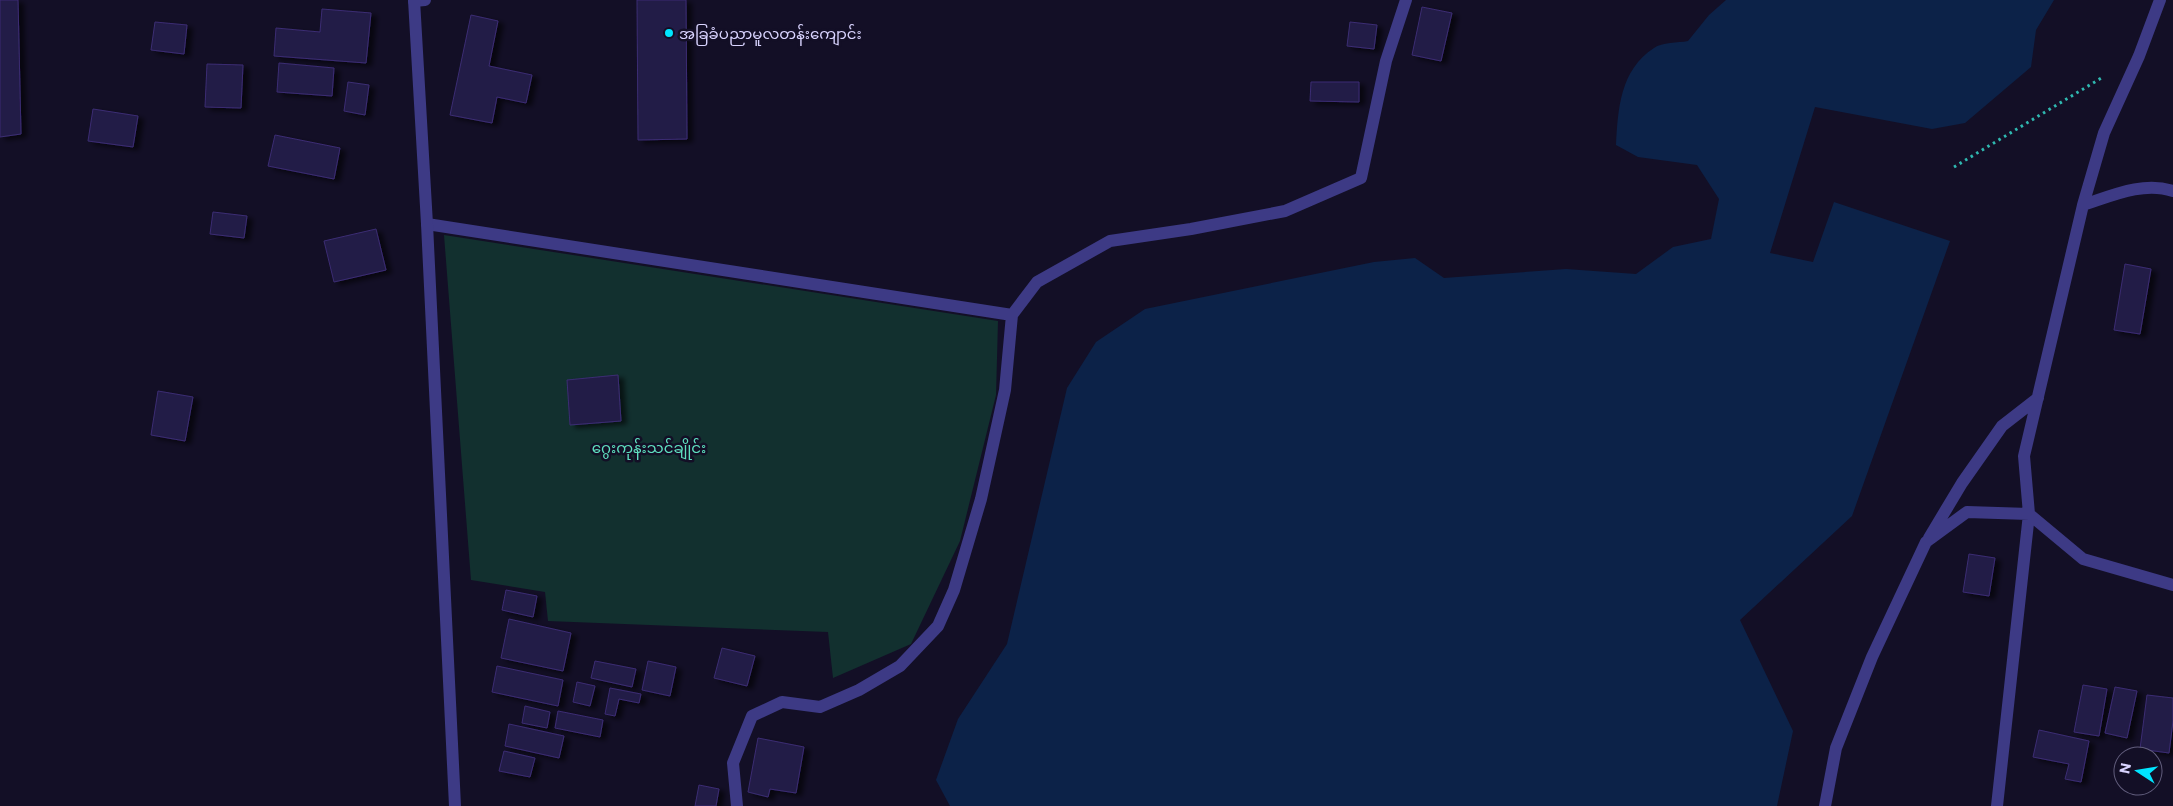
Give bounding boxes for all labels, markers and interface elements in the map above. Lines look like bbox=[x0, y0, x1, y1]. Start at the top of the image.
place label: အခြခံပညာမူလတန်းကျောင်း bbox=[679, 24, 862, 46]
marker: အခြခံပညာမူလတန်းကျောင်း bbox=[663, 27, 675, 39]
park label: ဂွေးကုန်းသင်ချိုင်း bbox=[592, 438, 706, 460]
north arrow bbox=[2113, 746, 2163, 796]
text: N bbox=[2115, 761, 2134, 775]

